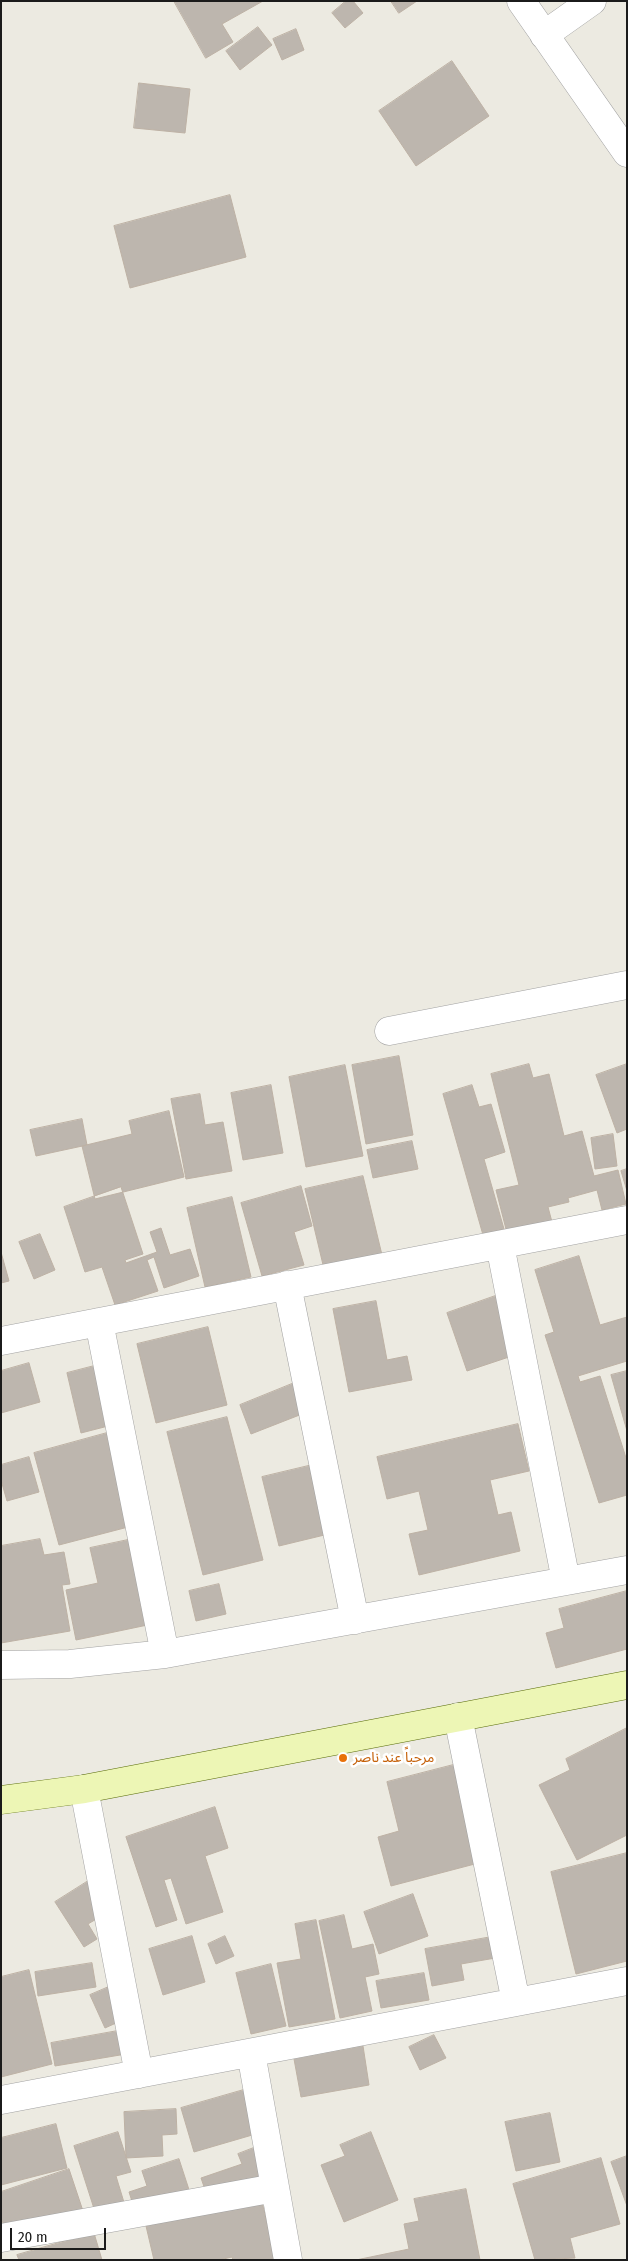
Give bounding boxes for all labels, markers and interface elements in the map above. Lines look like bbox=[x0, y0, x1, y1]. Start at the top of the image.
place label: مرحباً عند ناصر bbox=[353, 1750, 434, 1766]
marker: مرحباً عند ناصر bbox=[337, 1752, 349, 1764]
scale bar bbox=[12, 2218, 109, 2250]
text: 20 m bbox=[18, 2228, 48, 2246]

